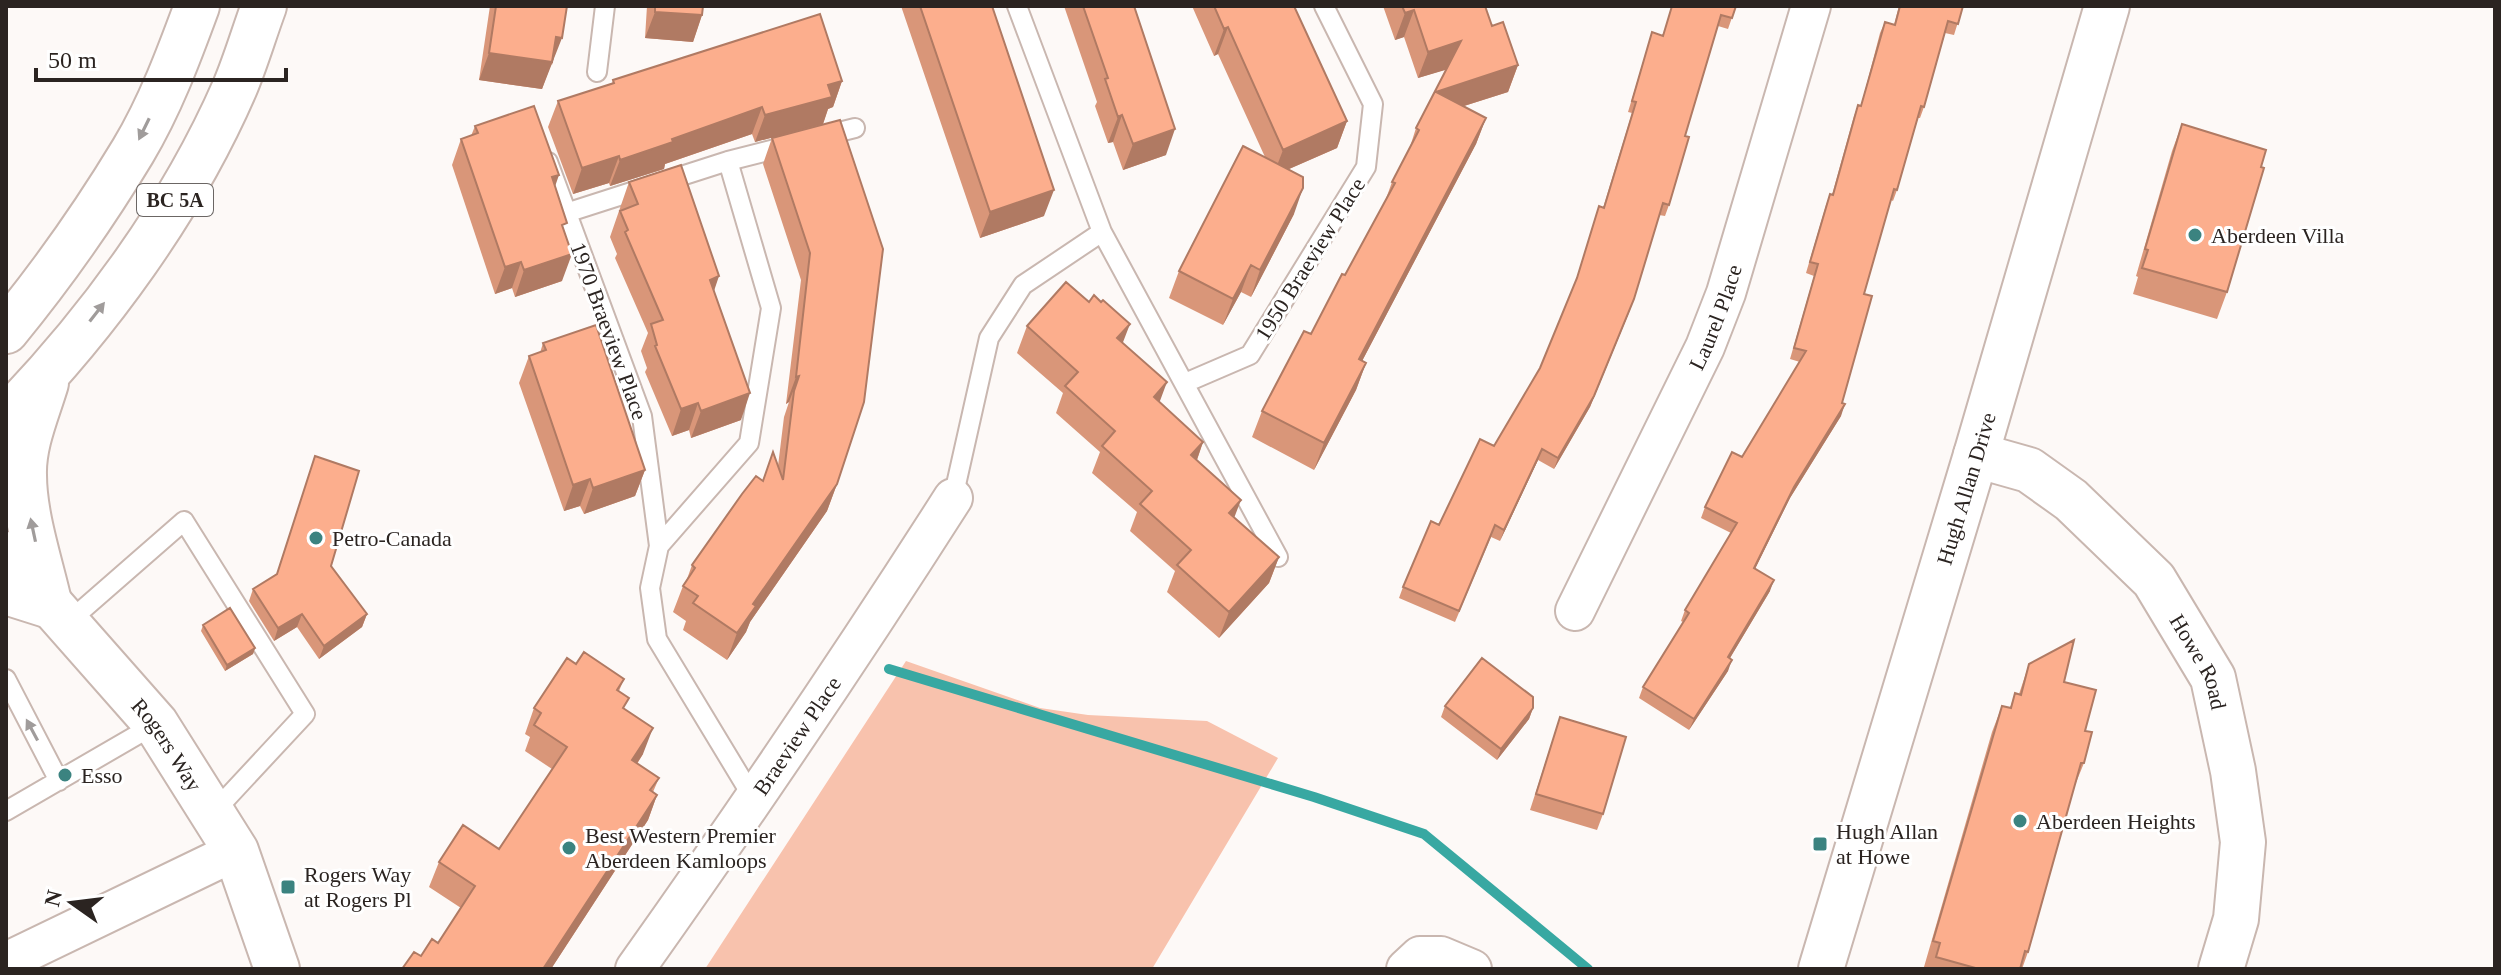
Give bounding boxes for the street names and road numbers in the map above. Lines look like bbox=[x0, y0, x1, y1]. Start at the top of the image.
street label: 1950 Braeview Place bbox=[1250, 173, 1370, 345]
road number: BC 5A bbox=[137, 184, 213, 216]
street label: 1970 Braeview Place bbox=[565, 239, 653, 423]
street label: Laurel Place bbox=[1683, 262, 1746, 374]
street label: Hugh Allan Drive bbox=[1931, 409, 2000, 567]
street label: Howe Road bbox=[2165, 609, 2232, 712]
street label: Braeview Place bbox=[748, 672, 846, 799]
street label: Rogers Way bbox=[127, 693, 208, 796]

